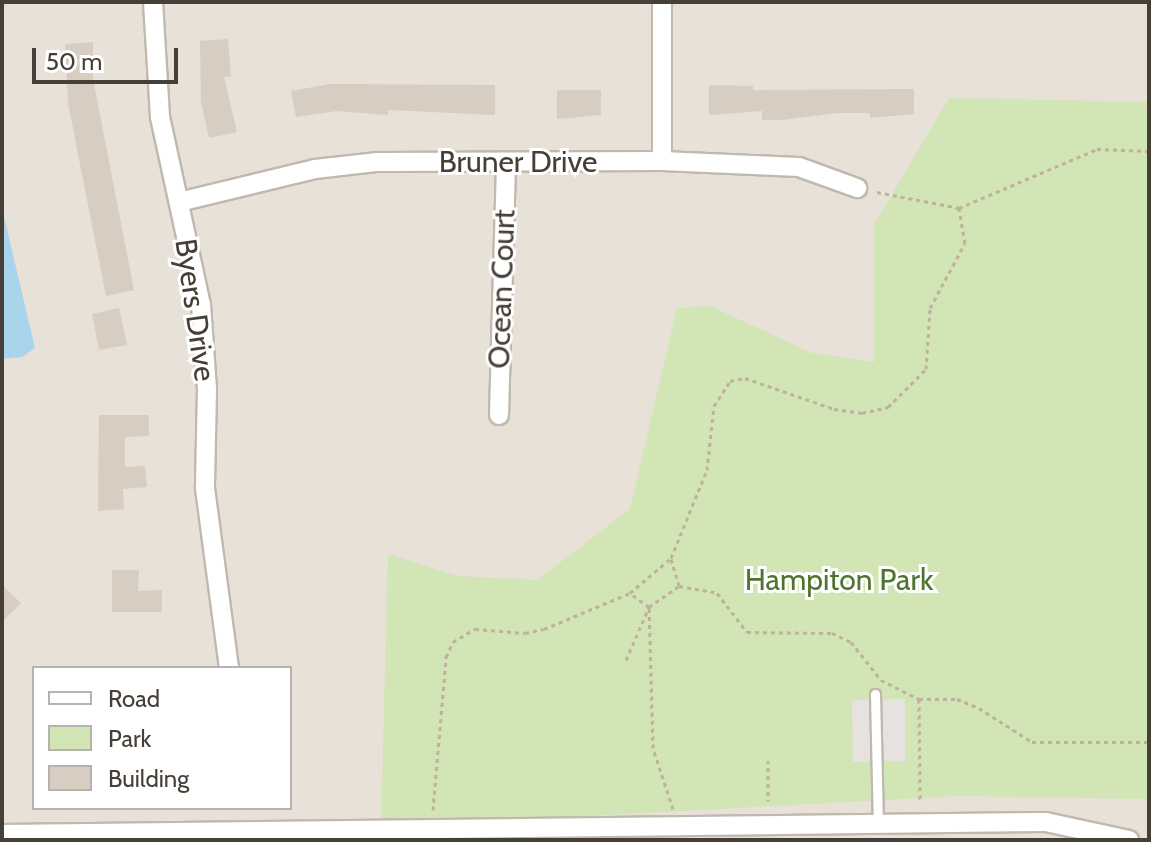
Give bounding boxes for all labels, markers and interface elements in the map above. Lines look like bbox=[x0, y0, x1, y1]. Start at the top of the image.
scale bar bbox=[36, 32, 182, 82]
text: 50 m bbox=[46, 47, 102, 76]
street label: Bruner Drive bbox=[439, 144, 597, 180]
street label: Ocean Court bbox=[481, 209, 523, 369]
street label: Byers Drive bbox=[167, 236, 223, 384]
park label: Hampiton Park bbox=[745, 562, 933, 598]
legend bbox=[32, 666, 292, 810]
text: Road bbox=[108, 684, 160, 713]
text: Park bbox=[108, 724, 151, 753]
text: Building bbox=[108, 764, 189, 793]

